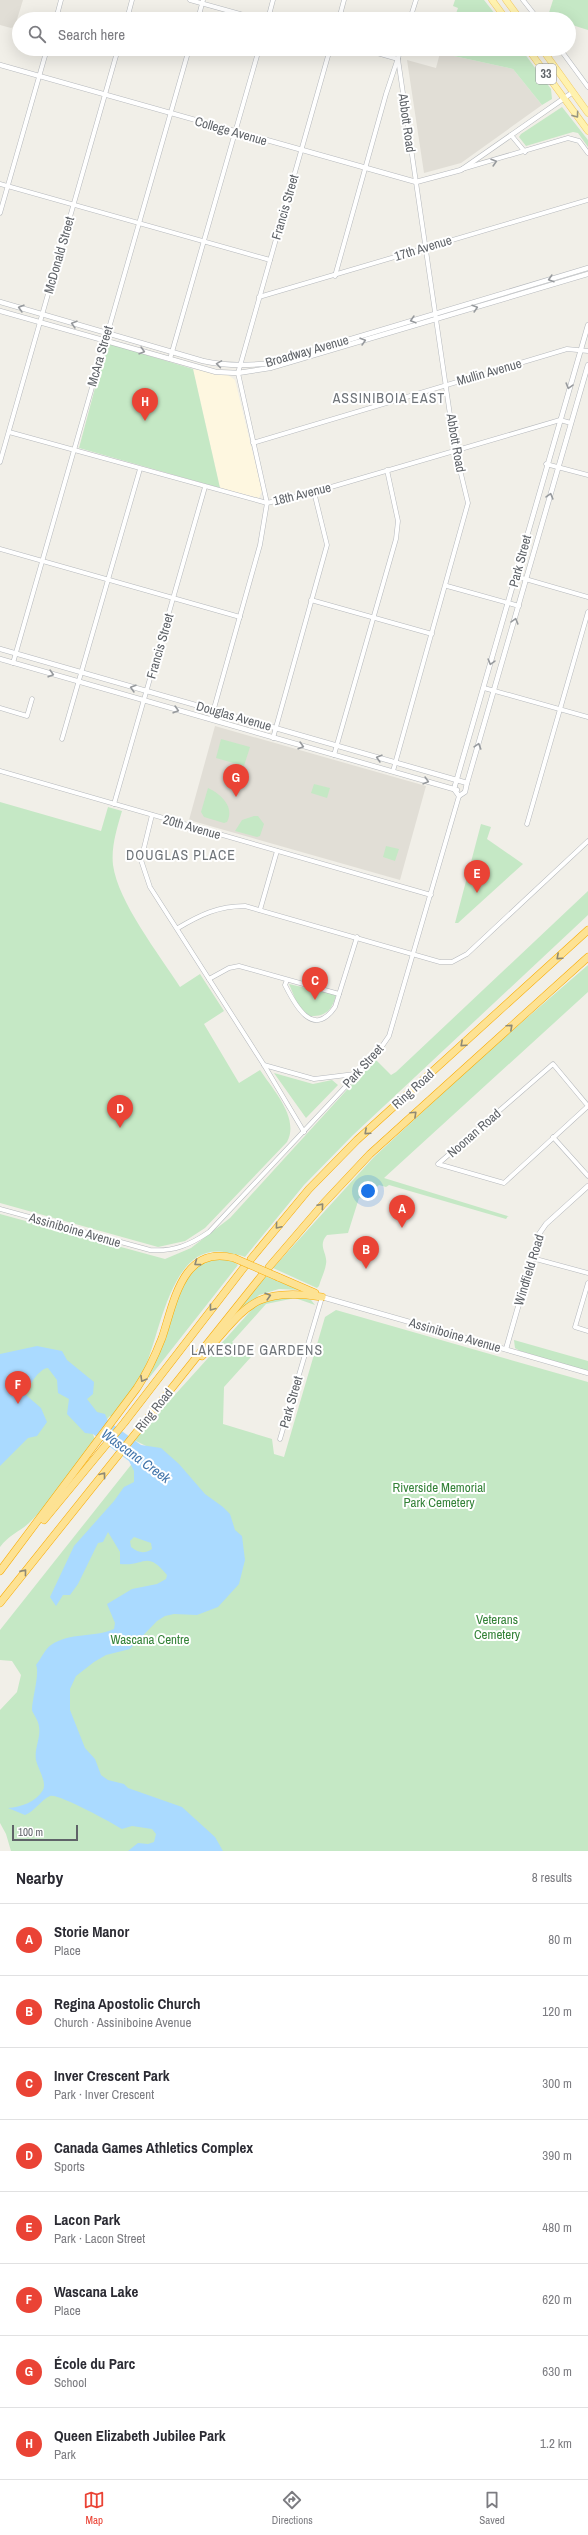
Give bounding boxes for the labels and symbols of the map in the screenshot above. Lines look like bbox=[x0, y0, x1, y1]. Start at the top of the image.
road number: 33 bbox=[536, 64, 556, 84]
street label: Abbott Road bbox=[394, 91, 420, 154]
one-way arrow bbox=[571, 110, 578, 117]
street label: College Avenue bbox=[193, 113, 269, 149]
one-way arrow bbox=[490, 158, 497, 167]
street label: Francis Street bbox=[268, 172, 302, 242]
street label: McDonald Street bbox=[40, 214, 78, 296]
street label: 17th Avenue bbox=[392, 231, 454, 265]
one-way arrow bbox=[547, 274, 554, 283]
one-way arrow bbox=[18, 304, 25, 313]
one-way arrow bbox=[471, 304, 478, 313]
one-way arrow bbox=[409, 315, 416, 324]
one-way arrow bbox=[71, 320, 78, 329]
street label: McAra Street bbox=[83, 324, 117, 388]
street label: Broadway Avenue bbox=[263, 331, 351, 371]
one-way arrow bbox=[359, 337, 366, 346]
one-way arrow bbox=[138, 346, 145, 355]
street label: Mullin Avenue bbox=[455, 355, 524, 389]
one-way arrow bbox=[216, 360, 222, 369]
one-way arrow bbox=[565, 383, 574, 390]
pin: H bbox=[132, 388, 158, 421]
district label: ASSINIBOIA EAST bbox=[332, 389, 445, 407]
street label: Abbott Road bbox=[442, 411, 470, 474]
street label: 18th Avenue bbox=[271, 479, 333, 509]
one-way arrow bbox=[545, 493, 554, 500]
street label: Park Street bbox=[505, 533, 535, 589]
street label: Francis Street bbox=[143, 611, 177, 681]
one-way arrow bbox=[510, 618, 519, 625]
one-way arrow bbox=[487, 658, 496, 665]
one-way arrow bbox=[47, 669, 54, 678]
one-way arrow bbox=[129, 684, 136, 692]
street label: Douglas Avenue bbox=[194, 697, 274, 735]
one-way arrow bbox=[172, 705, 179, 713]
one-way arrow bbox=[297, 741, 304, 749]
one-way arrow bbox=[473, 743, 482, 750]
one-way arrow bbox=[376, 754, 383, 763]
pin: G bbox=[223, 764, 249, 797]
one-way arrow bbox=[422, 776, 429, 785]
street label: 20th Avenue bbox=[161, 811, 223, 843]
district label: DOUGLAS PLACE bbox=[126, 846, 236, 864]
pin: E bbox=[464, 860, 490, 893]
one-way arrow bbox=[556, 952, 564, 959]
pin: C bbox=[302, 967, 328, 1000]
one-way arrow bbox=[505, 1024, 513, 1032]
one-way arrow bbox=[460, 1039, 468, 1047]
street label: Park Street bbox=[339, 1040, 387, 1092]
street label: Ring Road bbox=[388, 1066, 438, 1112]
pin: D bbox=[107, 1095, 133, 1128]
street label: Noonan Road bbox=[444, 1105, 504, 1161]
one-way arrow bbox=[409, 1111, 417, 1119]
one-way arrow bbox=[364, 1127, 372, 1134]
your location bbox=[358, 1181, 378, 1201]
pin: A bbox=[389, 1195, 415, 1228]
one-way arrow bbox=[317, 1203, 324, 1210]
street label: Assiniboine Avenue bbox=[26, 1209, 123, 1251]
one-way arrow bbox=[276, 1222, 283, 1229]
street label: Windfield Road bbox=[510, 1232, 548, 1308]
pin: B bbox=[353, 1236, 379, 1269]
one-way arrow bbox=[195, 1258, 202, 1265]
one-way arrow bbox=[265, 1292, 272, 1301]
one-way arrow bbox=[210, 1304, 217, 1311]
street label: Assiniboine Avenue bbox=[406, 1314, 503, 1356]
district label: LAKESIDE GARDENS bbox=[191, 1341, 323, 1359]
pin: F bbox=[5, 1371, 31, 1404]
street label: Park Street bbox=[275, 1374, 307, 1430]
one-way arrow bbox=[140, 1375, 147, 1382]
street label: Ring Road bbox=[131, 1385, 177, 1435]
water label: Wascana Creek bbox=[98, 1425, 175, 1488]
one-way arrow bbox=[98, 1472, 105, 1479]
park label: Riverside Memorial Park Cemetery bbox=[392, 1479, 486, 1511]
one-way arrow bbox=[20, 1570, 27, 1577]
park label: Veterans Cemetery bbox=[474, 1611, 521, 1643]
park label: Wascana Centre bbox=[110, 1631, 190, 1648]
scale bar bbox=[12, 1823, 78, 1842]

